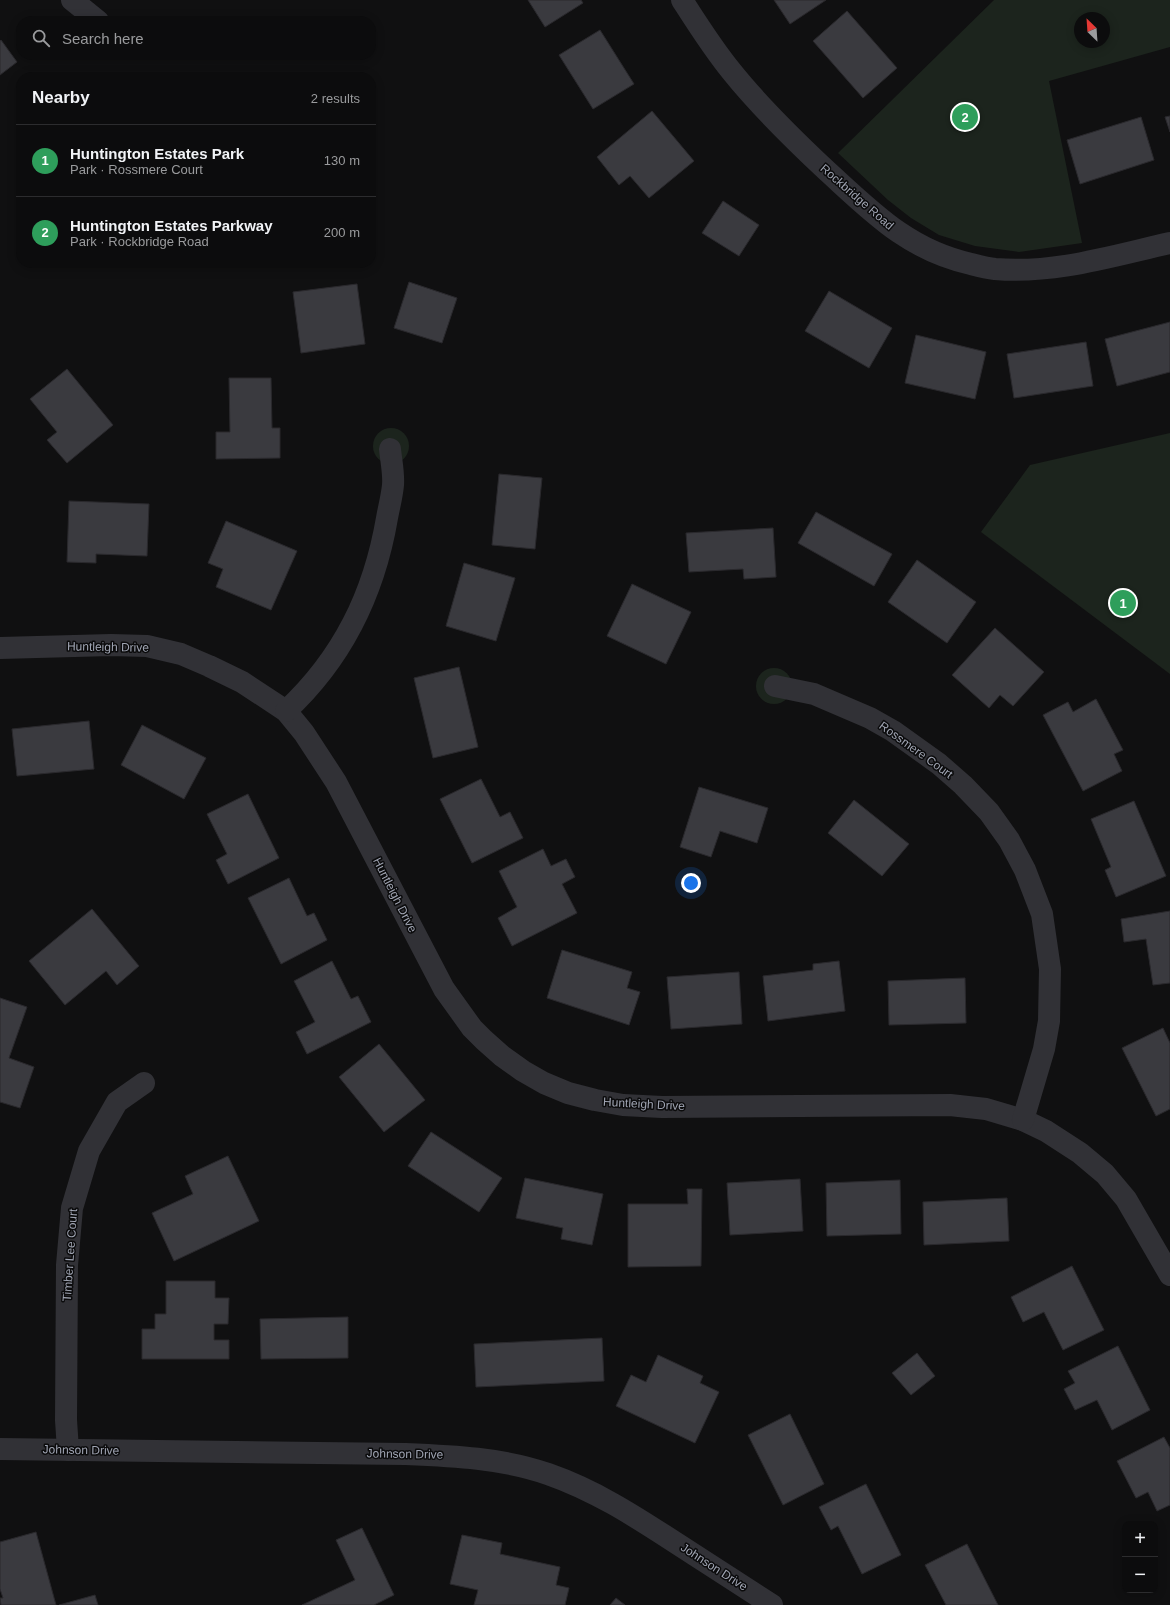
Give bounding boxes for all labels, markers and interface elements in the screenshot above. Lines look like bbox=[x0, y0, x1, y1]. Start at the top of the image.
north arrow bbox=[1074, 12, 1110, 48]
search box bbox=[16, 16, 376, 60]
icon: search bbox=[30, 27, 52, 49]
text: Search here bbox=[62, 30, 144, 47]
text: Nearby bbox=[32, 88, 90, 107]
text: 2 results bbox=[311, 91, 360, 106]
pin: 2 bbox=[952, 102, 978, 132]
text: Huntington Estates Park bbox=[70, 145, 244, 162]
text: 1 bbox=[41, 153, 49, 168]
text: 130 m bbox=[324, 153, 360, 168]
street label: Rockbridge Road bbox=[817, 161, 897, 233]
text: Park · Rossmere Court bbox=[70, 162, 203, 177]
text: Huntington Estates Parkway bbox=[70, 217, 273, 234]
text: 2 bbox=[41, 225, 49, 240]
text: 200 m bbox=[324, 225, 360, 240]
text: Park · Rockbridge Road bbox=[70, 234, 209, 249]
pin: 1 bbox=[1110, 588, 1136, 618]
street label: Huntleigh Drive bbox=[67, 639, 149, 655]
street label: Rossmere Court bbox=[877, 719, 956, 782]
street label: Huntleigh Drive bbox=[370, 855, 420, 935]
your location bbox=[681, 873, 701, 893]
street label: Huntleigh Drive bbox=[603, 1095, 686, 1113]
street label: Timber Lee Court bbox=[60, 1208, 80, 1302]
street label: Johnson Drive bbox=[43, 1442, 120, 1458]
street label: Johnson Drive bbox=[367, 1446, 444, 1462]
map controls bbox=[1122, 1521, 1158, 1593]
button: + bbox=[1122, 1521, 1158, 1557]
street label: Johnson Drive bbox=[678, 1540, 750, 1594]
button: − bbox=[1122, 1557, 1158, 1593]

